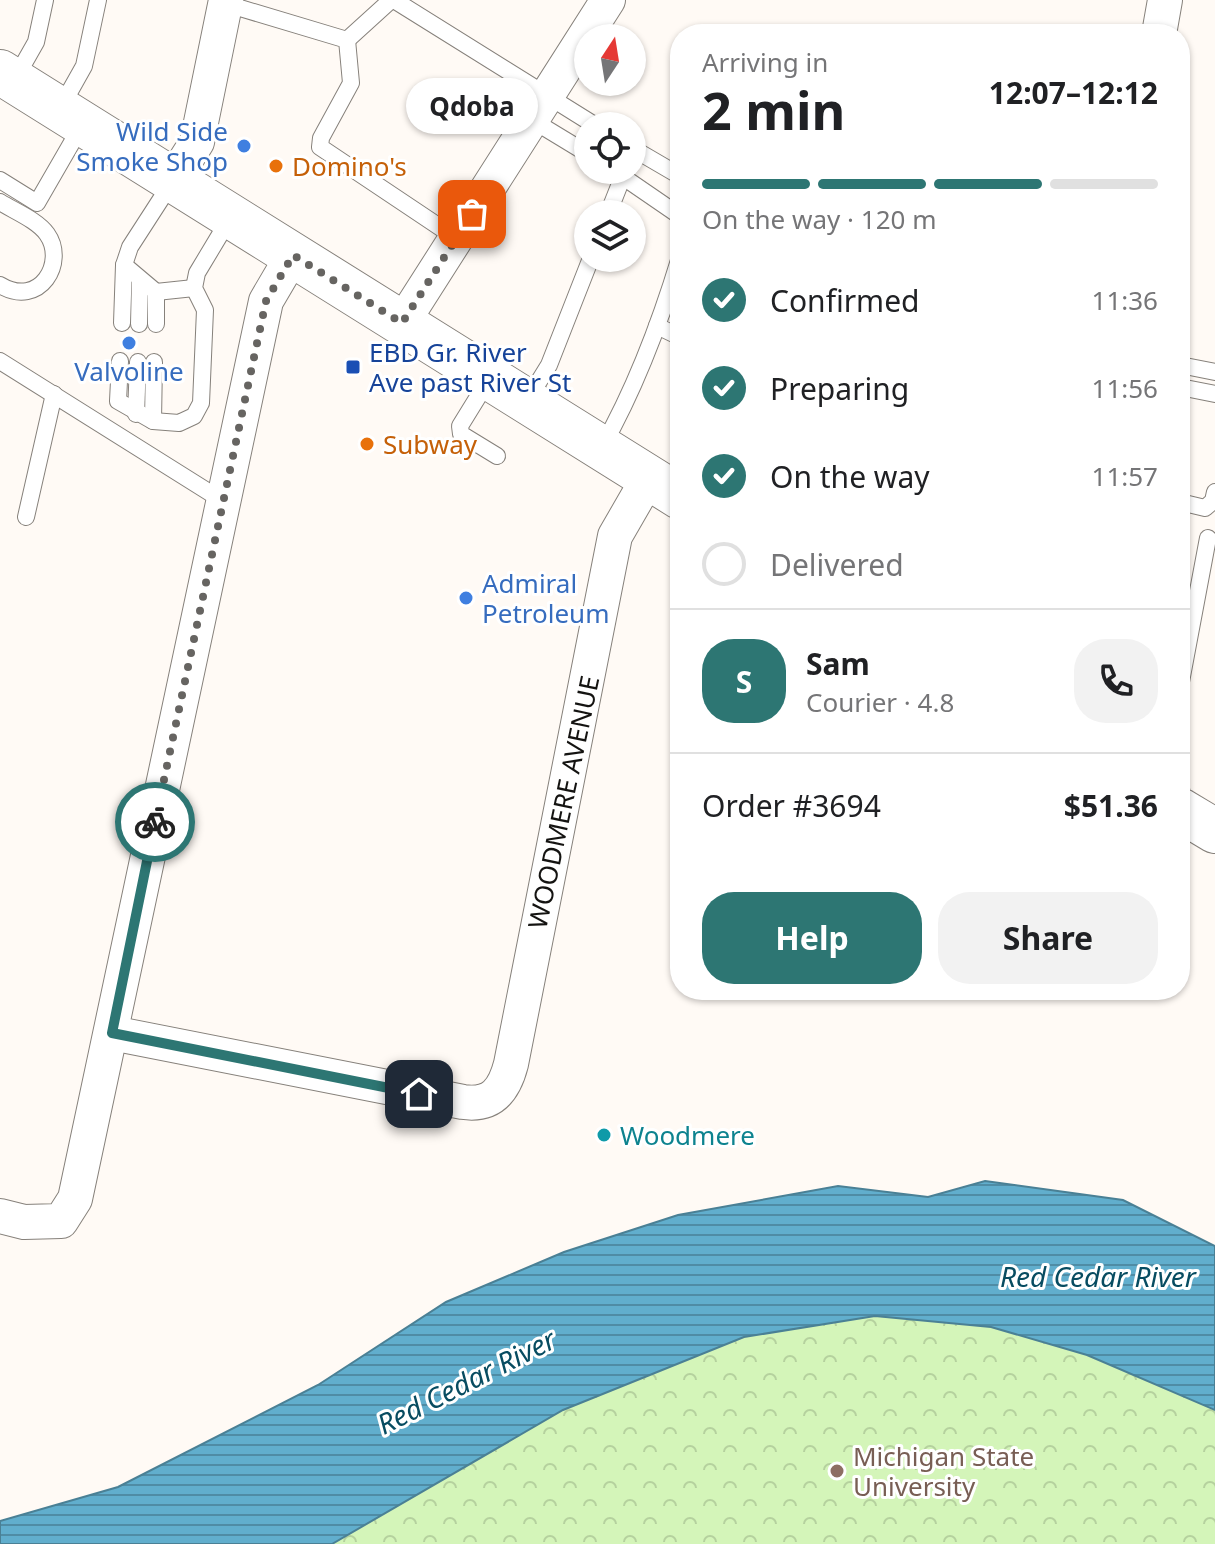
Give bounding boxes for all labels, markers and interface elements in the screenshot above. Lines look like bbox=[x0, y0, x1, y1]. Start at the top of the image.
north arrow bbox=[574, 24, 646, 96]
map controls bbox=[574, 24, 646, 272]
text: Arriving in bbox=[702, 44, 828, 80]
text: 12:07–12:12 bbox=[989, 72, 1158, 113]
text: 2 min bbox=[702, 74, 845, 145]
callout: Qdoba bbox=[406, 78, 538, 134]
text: Qdoba bbox=[429, 88, 515, 124]
button: locate bbox=[574, 112, 646, 184]
place label: Wild Side Smoke Shop bbox=[76, 113, 228, 179]
marker: Wild Side Smoke Shop bbox=[235, 137, 253, 155]
place label: Domino's bbox=[292, 148, 407, 184]
marker: Domino's bbox=[267, 157, 285, 175]
pin bbox=[438, 180, 506, 248]
icon: bag bbox=[450, 192, 494, 236]
button: layers bbox=[574, 200, 646, 272]
text: On the way · 120 m bbox=[702, 201, 936, 237]
icon: check bbox=[702, 278, 746, 322]
text: Confirmed bbox=[770, 280, 920, 321]
text: 11:36 bbox=[1092, 282, 1158, 318]
marker: Valvoline bbox=[120, 334, 138, 352]
place label: EBD Gr. River Ave past River St bbox=[369, 334, 571, 400]
place label: Valvoline bbox=[74, 353, 184, 389]
marker: EBD Gr. River Ave past River St bbox=[344, 358, 362, 376]
icon: check bbox=[702, 366, 746, 410]
text: Preparing bbox=[770, 368, 909, 409]
text: 11:56 bbox=[1092, 370, 1158, 406]
place label: Subway bbox=[383, 426, 478, 462]
marker: Subway bbox=[358, 435, 376, 453]
icon: check bbox=[702, 454, 746, 498]
text: On the way bbox=[770, 456, 930, 497]
text: 11:57 bbox=[1092, 458, 1158, 494]
text: Delivered bbox=[770, 544, 904, 585]
place label: Admiral Petroleum bbox=[482, 565, 609, 631]
marker: Admiral Petroleum bbox=[457, 589, 475, 607]
button: phone bbox=[1074, 639, 1158, 723]
text: Sam bbox=[806, 643, 870, 684]
text: S bbox=[736, 661, 752, 702]
street label: WOODMERE AVENUE bbox=[519, 672, 607, 932]
text: Courier · 4.8 bbox=[806, 684, 954, 720]
courier bbox=[115, 782, 195, 862]
text: Order #3694 bbox=[702, 785, 881, 826]
text: $51.36 bbox=[1064, 785, 1158, 826]
icon: bike bbox=[133, 800, 177, 844]
button: Help bbox=[702, 892, 922, 984]
button: Share bbox=[938, 892, 1158, 984]
pin bbox=[385, 1060, 453, 1128]
icon: home bbox=[397, 1072, 441, 1116]
place label: Woodmere bbox=[620, 1117, 755, 1153]
marker: Woodmere bbox=[595, 1126, 613, 1144]
water label: Red Cedar River bbox=[1000, 1257, 1198, 1295]
water label: Red Cedar River bbox=[370, 1319, 564, 1442]
place label: Michigan State University bbox=[853, 1438, 1034, 1504]
marker: Michigan State University bbox=[828, 1462, 846, 1480]

